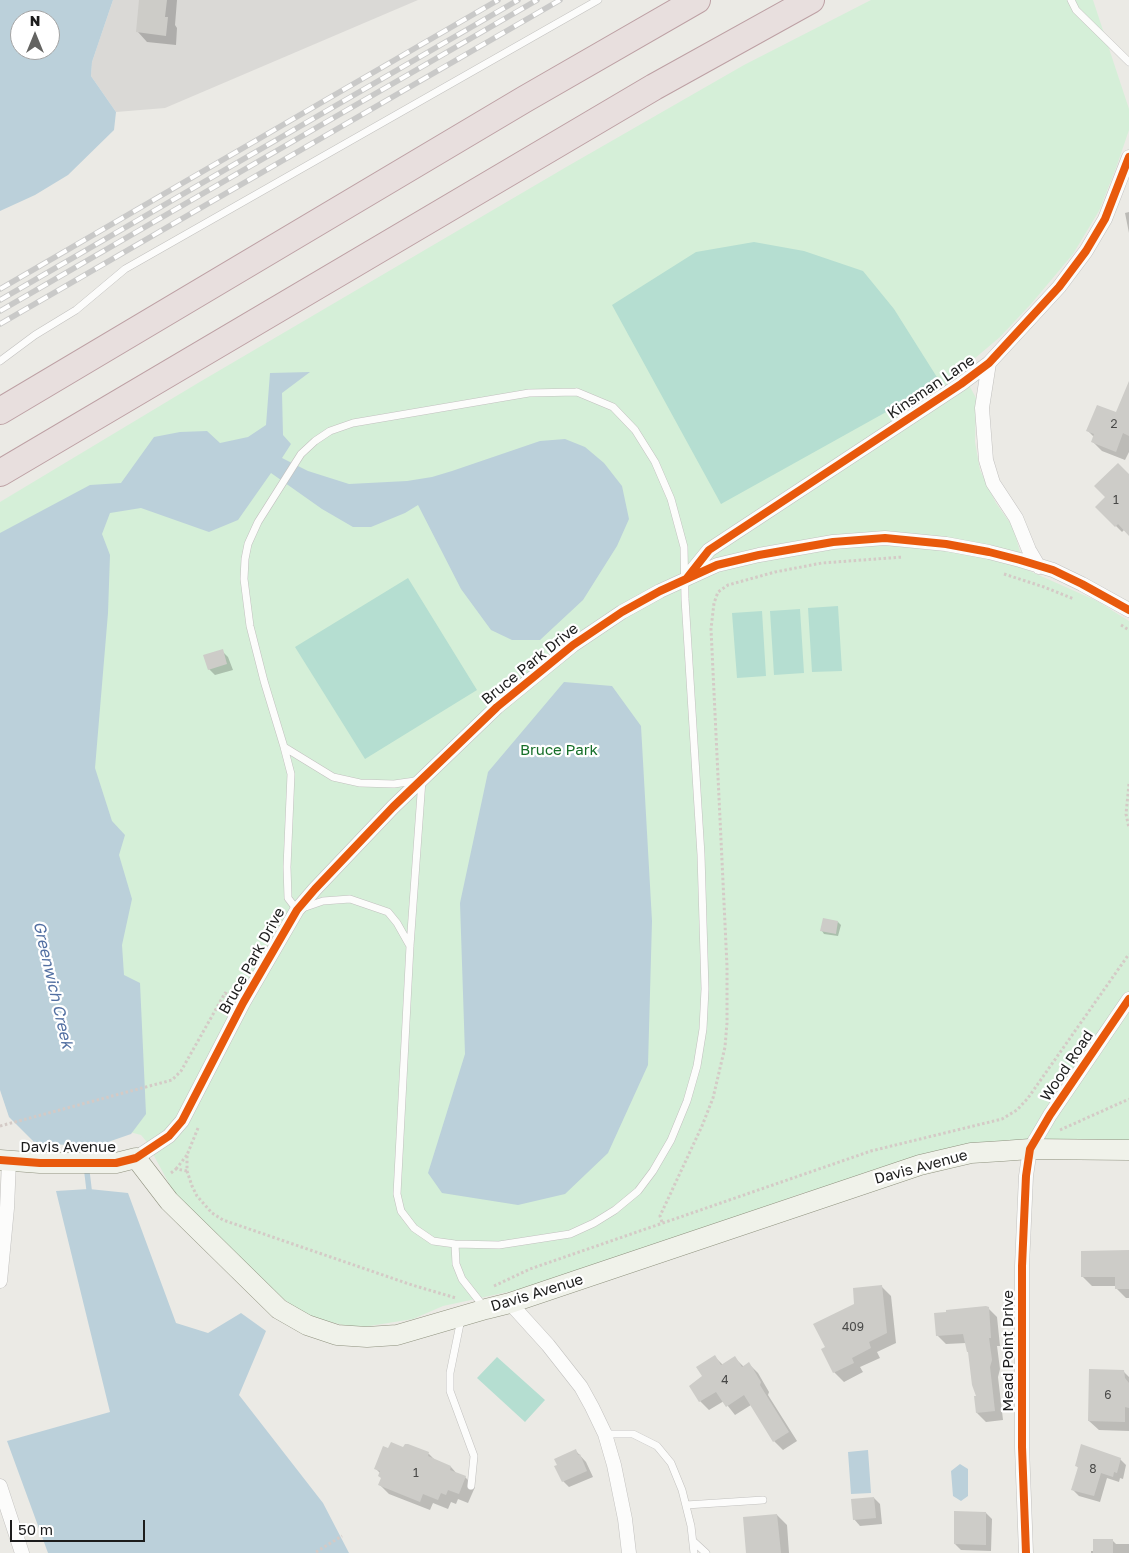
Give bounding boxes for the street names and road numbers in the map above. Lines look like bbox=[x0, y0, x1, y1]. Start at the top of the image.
street label: Kinsman Lane bbox=[884, 351, 978, 423]
street label: Bruce Park Drive bbox=[478, 620, 582, 708]
street label: Bruce Park Drive bbox=[215, 905, 289, 1017]
street label: Wood Road bbox=[1037, 1027, 1097, 1105]
street label: Davis Avenue bbox=[20, 1138, 116, 1156]
street label: Davis Avenue bbox=[872, 1146, 970, 1188]
street label: Davis Avenue bbox=[489, 1270, 585, 1316]
street label: Mead Point Drive bbox=[999, 1290, 1017, 1412]

